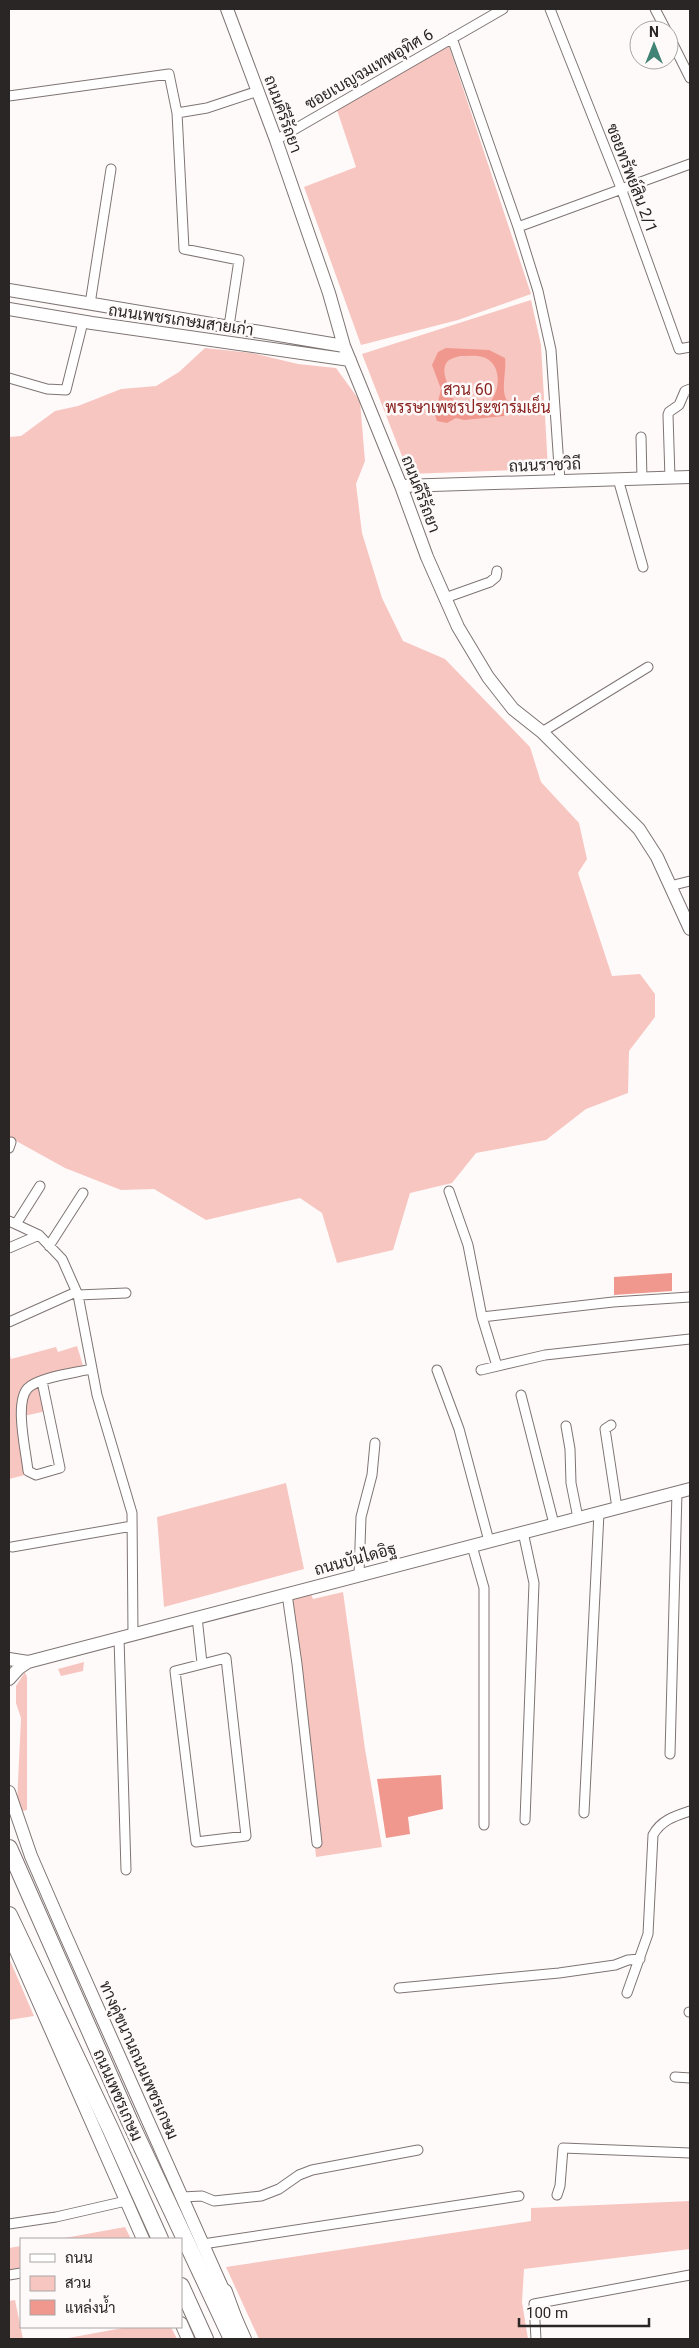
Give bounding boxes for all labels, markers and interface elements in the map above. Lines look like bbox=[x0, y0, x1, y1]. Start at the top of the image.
north arrow bbox=[629, 20, 679, 70]
street label: ซอยเบญจมเทพอุทิศ 6 bbox=[301, 24, 438, 115]
text: N bbox=[649, 24, 659, 40]
street label: ถนนคีรีรัถยา bbox=[260, 72, 308, 155]
street label: ซอยทรัพย์สิน 2/1 bbox=[602, 120, 664, 235]
street label: ถนนเพชรเกษมสายเก่า bbox=[107, 299, 255, 340]
park label: สวน 60 พรรษาเพชรประชาร่มเย็น bbox=[385, 380, 551, 417]
street label: ถนนคีรีรัถยา bbox=[398, 452, 446, 535]
street label: ถนนราชวิถี bbox=[508, 452, 581, 476]
street label: ถนนบันไดอิฐ bbox=[311, 1537, 398, 1580]
street label: ทางคู่ขนานถนนเพชรเกษม bbox=[95, 1978, 183, 2142]
street label: ถนนเพชรเกษม bbox=[89, 2046, 147, 2144]
legend bbox=[20, 2238, 182, 2328]
text: ถนน bbox=[65, 2249, 93, 2267]
text: สวน bbox=[65, 2274, 91, 2292]
text: แหล่งน้ำ bbox=[65, 2295, 116, 2317]
scale bar bbox=[519, 2296, 649, 2328]
text: 100 m bbox=[526, 2304, 568, 2322]

